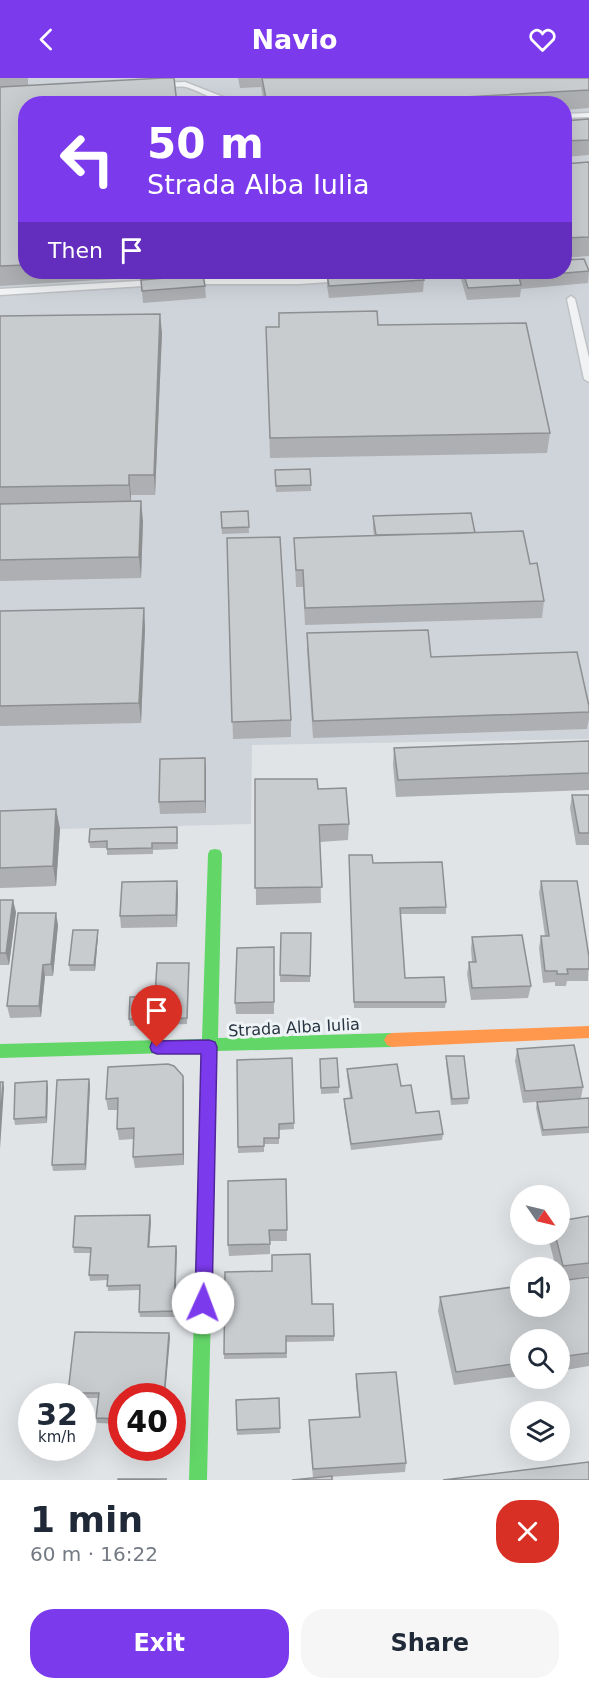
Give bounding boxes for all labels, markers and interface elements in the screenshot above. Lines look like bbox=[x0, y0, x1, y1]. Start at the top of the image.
icon: back bbox=[30, 23, 63, 56]
icon: heart bbox=[526, 23, 559, 56]
text: Navio bbox=[251, 24, 338, 55]
text: 50 m bbox=[147, 119, 264, 168]
icon: left bbox=[48, 120, 126, 198]
text: Strada Alba Iulia bbox=[147, 169, 370, 200]
icon: arrive bbox=[115, 234, 148, 267]
text: Then bbox=[48, 238, 103, 263]
pin bbox=[131, 985, 182, 1047]
icon: arrive bbox=[140, 994, 173, 1027]
street label: Strada Alba Iulia bbox=[228, 1015, 360, 1040]
north arrow bbox=[510, 1185, 570, 1245]
map controls bbox=[510, 1185, 570, 1461]
button: sound bbox=[510, 1257, 570, 1317]
position arrow bbox=[171, 1271, 235, 1335]
button: search bbox=[510, 1329, 570, 1389]
speed limit sign: 40 bbox=[108, 1383, 186, 1461]
text: 32 bbox=[36, 1397, 78, 1432]
button: layers bbox=[510, 1401, 570, 1461]
text: km/h bbox=[38, 1428, 76, 1446]
text: 1 min bbox=[30, 1499, 143, 1540]
button: close bbox=[496, 1500, 559, 1563]
text: 60 m · 16:22 bbox=[30, 1542, 158, 1566]
button: Exit bbox=[30, 1609, 289, 1678]
button: Share bbox=[301, 1609, 559, 1678]

